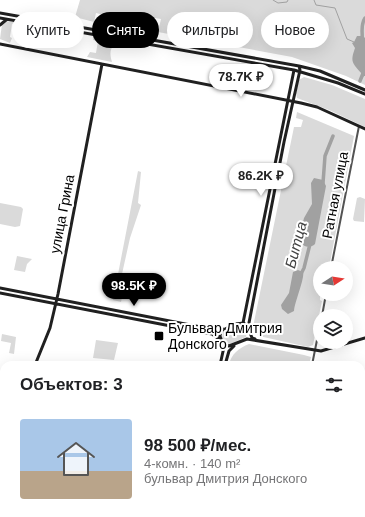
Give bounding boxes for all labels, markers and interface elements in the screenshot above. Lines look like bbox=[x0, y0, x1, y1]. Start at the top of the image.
chip: Купить bbox=[12, 12, 84, 48]
chip: Снять bbox=[92, 12, 159, 48]
chip: Фильтры bbox=[167, 12, 253, 48]
chip: Новое bbox=[261, 12, 329, 48]
pin: 78.7K ₽ bbox=[204, 64, 278, 98]
text: 78.7K ₽ bbox=[218, 69, 264, 84]
street label: Ратная улица bbox=[319, 150, 351, 240]
pin: 86.2K ₽ bbox=[224, 163, 298, 197]
text: 86.2K ₽ bbox=[238, 168, 284, 183]
street label: улица Грина bbox=[46, 173, 78, 255]
water label: Битца bbox=[281, 220, 310, 270]
north arrow bbox=[313, 261, 353, 301]
map controls bbox=[313, 261, 353, 349]
pin: 98.5K ₽ bbox=[97, 273, 171, 307]
text: 98.5K ₽ bbox=[111, 278, 157, 293]
button: layers bbox=[313, 309, 353, 349]
place label: Бульвар Дмитрия Донского bbox=[168, 320, 282, 352]
marker: Бульвар Дмитрия Донского bbox=[153, 330, 165, 342]
icon: filters bbox=[323, 374, 345, 396]
text: Объектов: 3 bbox=[20, 375, 123, 394]
icon: home bbox=[52, 435, 100, 483]
text: 98 500 ₽/мес. bbox=[144, 436, 251, 455]
text: 4-комн. · 140 m² bbox=[144, 456, 240, 471]
text: бульвар Дмитрия Донского bbox=[144, 471, 307, 486]

